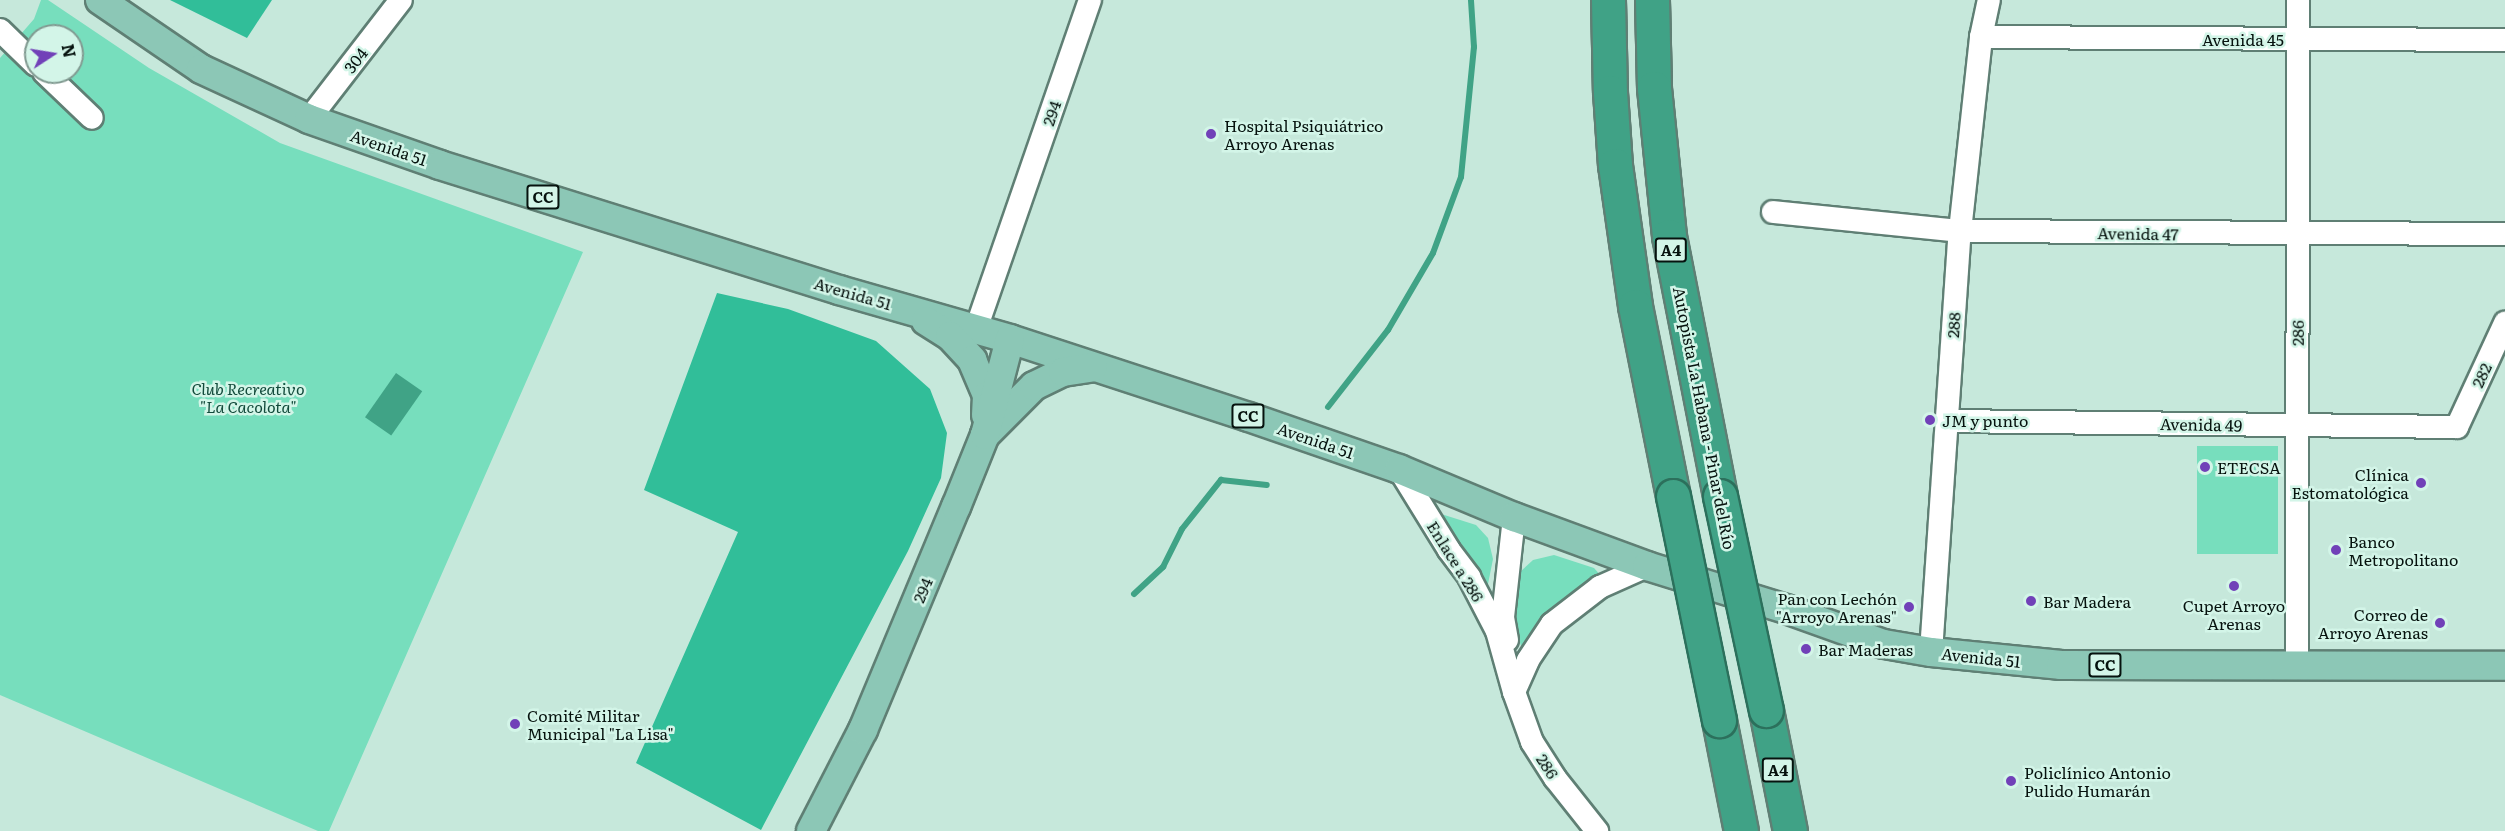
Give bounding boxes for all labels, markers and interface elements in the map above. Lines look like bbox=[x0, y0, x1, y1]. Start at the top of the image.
north arrow bbox=[24, 24, 84, 84]
street label: Avenida 45 bbox=[2202, 29, 2284, 49]
text: N bbox=[57, 42, 83, 60]
street label: 304 bbox=[339, 44, 371, 76]
street label: 294 bbox=[1038, 98, 1064, 128]
place label: Hospital Psiquiátrico Arroyo Arenas bbox=[1224, 115, 1383, 153]
street label: Avenida 51 bbox=[348, 125, 430, 169]
marker: Hospital Psiquiátrico Arroyo Arenas bbox=[1202, 125, 1220, 143]
road number: CC bbox=[525, 185, 561, 209]
street label: Avenida 47 bbox=[2097, 223, 2179, 243]
road number: A4 bbox=[1654, 238, 1688, 262]
street label: Avenida 51 bbox=[812, 273, 894, 313]
street label: Autopista La Habana - Pinar del Río bbox=[1670, 285, 1740, 551]
street label: 288 bbox=[1943, 311, 1963, 339]
street label: 286 bbox=[2287, 320, 2307, 346]
street label: 282 bbox=[2467, 360, 2495, 390]
park label: Club Recreativo "La Cacolota" bbox=[191, 378, 305, 416]
road number: CC bbox=[1230, 404, 1266, 428]
place label: JM y punto bbox=[1942, 410, 2028, 430]
marker: JM y punto bbox=[1923, 413, 1937, 427]
street label: Avenida 49 bbox=[2160, 414, 2242, 434]
street label: Avenida 51 bbox=[1275, 418, 1357, 462]
place label: ETECSA bbox=[2217, 457, 2281, 477]
marker: ETECSA bbox=[2198, 460, 2212, 474]
place label: Clínica Estomatológica bbox=[2292, 464, 2409, 502]
marker: Clínica Estomatológica bbox=[2414, 476, 2428, 490]
street label: Enlace a 286 bbox=[1424, 517, 1488, 605]
place label: Banco Metropolitano bbox=[2348, 531, 2458, 569]
marker: Banco Metropolitano bbox=[2329, 543, 2343, 557]
street label: 294 bbox=[908, 575, 936, 605]
marker: Cupet Arroyo Arenas bbox=[2227, 579, 2241, 593]
place label: Pan con Lechón "Arroyo Arenas" bbox=[1776, 588, 1897, 626]
place label: Bar Madera bbox=[2043, 591, 2131, 611]
marker: Bar Madera bbox=[2024, 594, 2038, 608]
place label: Cupet Arroyo Arenas bbox=[2183, 595, 2285, 633]
marker: Pan con Lechón "Arroyo Arenas" bbox=[1902, 600, 1916, 614]
place label: Correo de Arroyo Arenas bbox=[2318, 604, 2428, 642]
marker: Correo de Arroyo Arenas bbox=[2433, 616, 2447, 630]
place label: Bar Maderas bbox=[1818, 639, 1913, 659]
marker: Bar Maderas bbox=[1799, 642, 1813, 656]
street label: Avenida 51 bbox=[1940, 643, 2022, 671]
road number: CC bbox=[2087, 653, 2123, 677]
place label: Comité Militar Municipal "La Lisa" bbox=[527, 705, 674, 743]
marker: Comité Militar Municipal "La Lisa" bbox=[508, 717, 522, 731]
street label: 286 bbox=[1533, 750, 1563, 782]
road number: A4 bbox=[1762, 758, 1794, 782]
place label: Policlínico Antonio Pulido Humarán bbox=[2024, 762, 2171, 800]
marker: Policlínico Antonio Pulido Humarán bbox=[2002, 772, 2020, 790]

